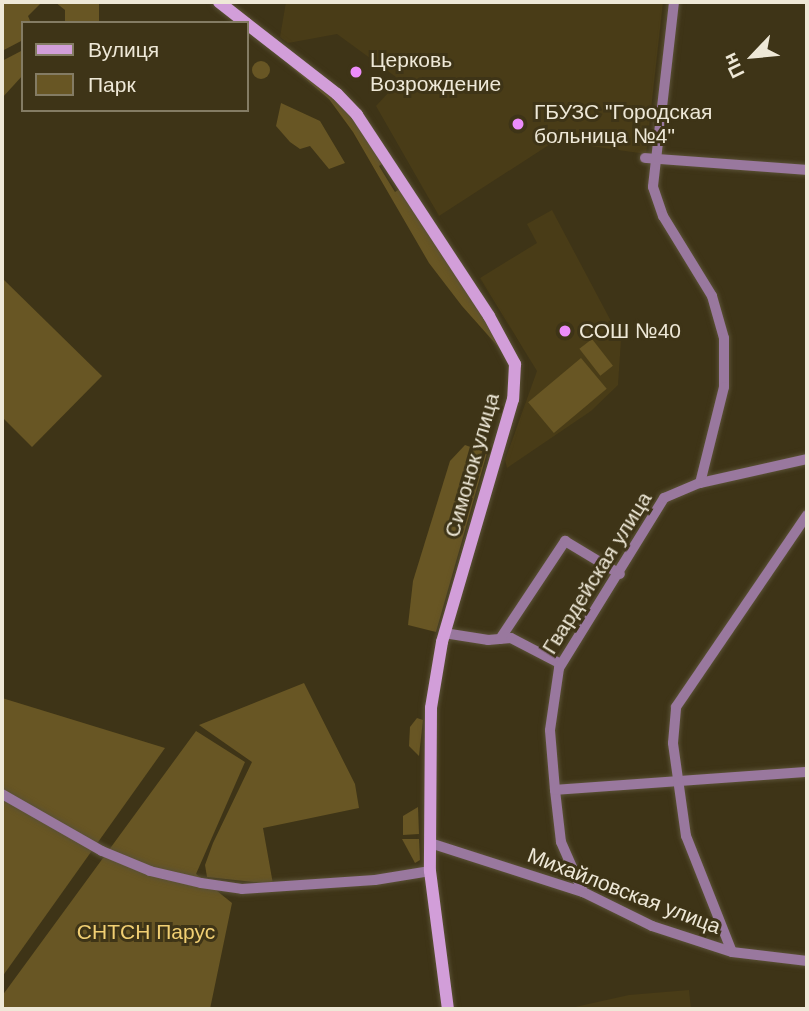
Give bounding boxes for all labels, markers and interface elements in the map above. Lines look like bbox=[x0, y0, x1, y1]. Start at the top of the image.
legend bbox=[21, 21, 248, 112]
north arrow bbox=[718, 21, 788, 91]
text: Вулиця bbox=[88, 38, 159, 61]
place label: Церковь Возрождение bbox=[370, 47, 501, 97]
text: Пн bbox=[719, 50, 749, 81]
marker: Церковь Возрождение bbox=[348, 64, 364, 80]
text: Парк bbox=[88, 73, 136, 96]
place label: ГБУЗС "Городская больница №4" bbox=[534, 99, 712, 149]
marker: ГБУЗС "Городская больница №4" bbox=[508, 114, 528, 134]
place label: СОШ №40 bbox=[579, 318, 681, 344]
marker: СОШ №40 bbox=[557, 323, 573, 339]
street label: Симонок улица bbox=[439, 390, 505, 540]
street label: Гвардейская улица bbox=[537, 487, 657, 659]
street label: Михайловская улица bbox=[524, 843, 724, 939]
park label: СНТСН Парус bbox=[77, 919, 215, 945]

